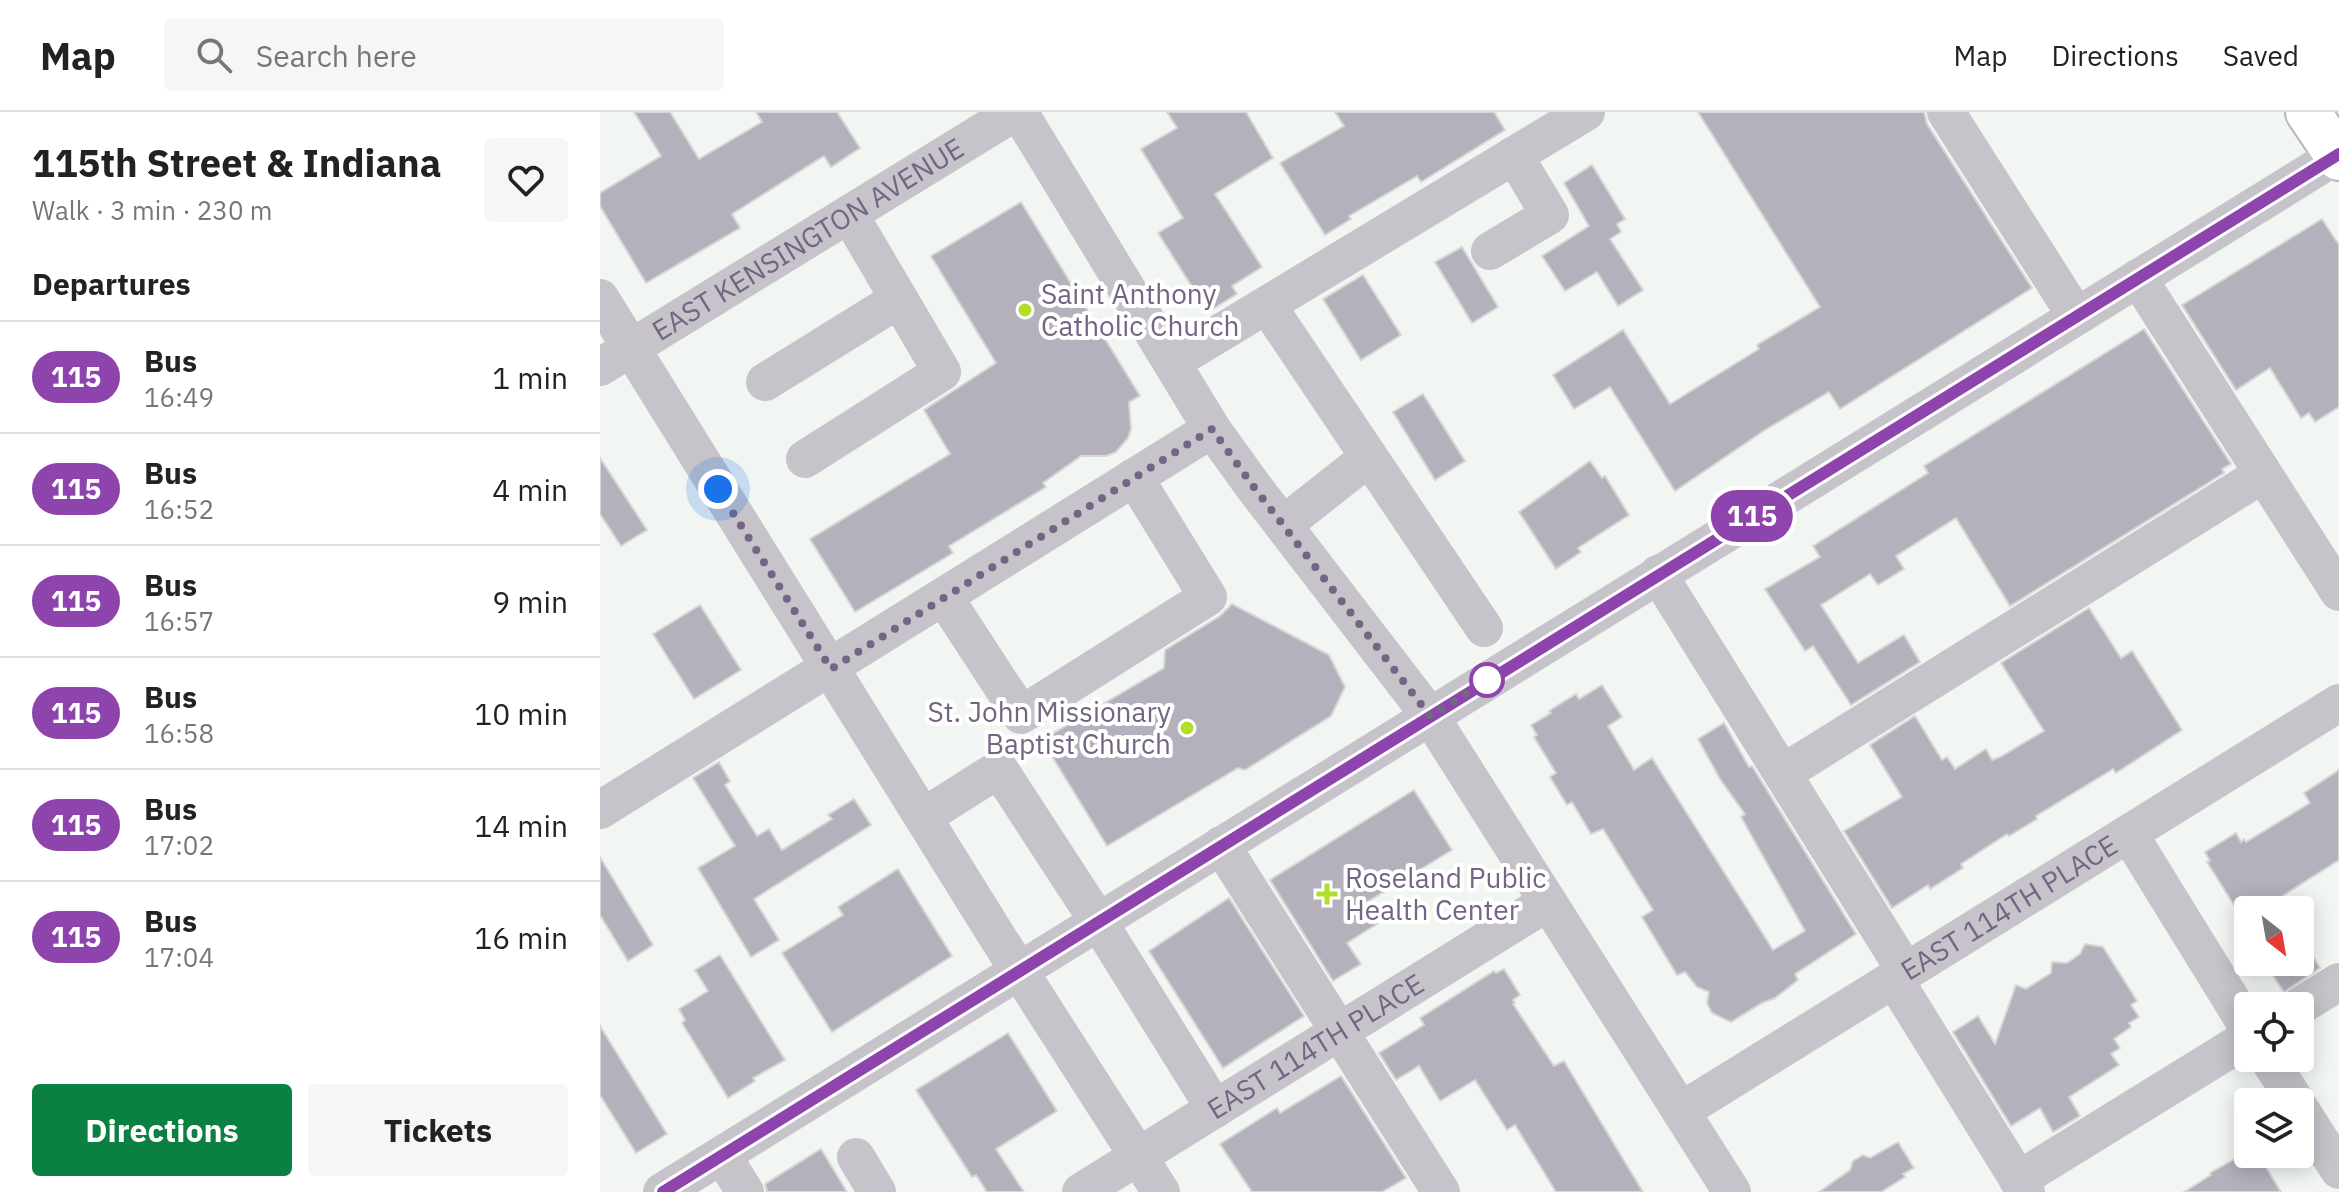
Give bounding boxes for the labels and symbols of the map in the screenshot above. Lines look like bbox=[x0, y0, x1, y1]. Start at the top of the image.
street label: EAST KENSINGTON AVENUE bbox=[645, 129, 970, 349]
place label: Saint Anthony Catholic Church bbox=[1041, 275, 1239, 344]
marker: Saint Anthony Catholic Church bbox=[1016, 301, 1034, 319]
your location bbox=[698, 469, 738, 509]
line badge: 115 bbox=[1706, 490, 1798, 542]
unlabelled marker bbox=[1470, 663, 1504, 697]
place label: St. John Missionary Baptist Church bbox=[927, 693, 1171, 762]
marker: St. John Missionary Baptist Church bbox=[1178, 719, 1196, 737]
street label: EAST 114TH PLACE bbox=[1893, 826, 2124, 988]
place label: Roseland Public Health Center bbox=[1345, 859, 1546, 928]
marker: Roseland Public Health Center bbox=[1316, 883, 1338, 905]
north arrow bbox=[2234, 896, 2314, 976]
street label: EAST 114TH PLACE bbox=[1200, 965, 1431, 1127]

